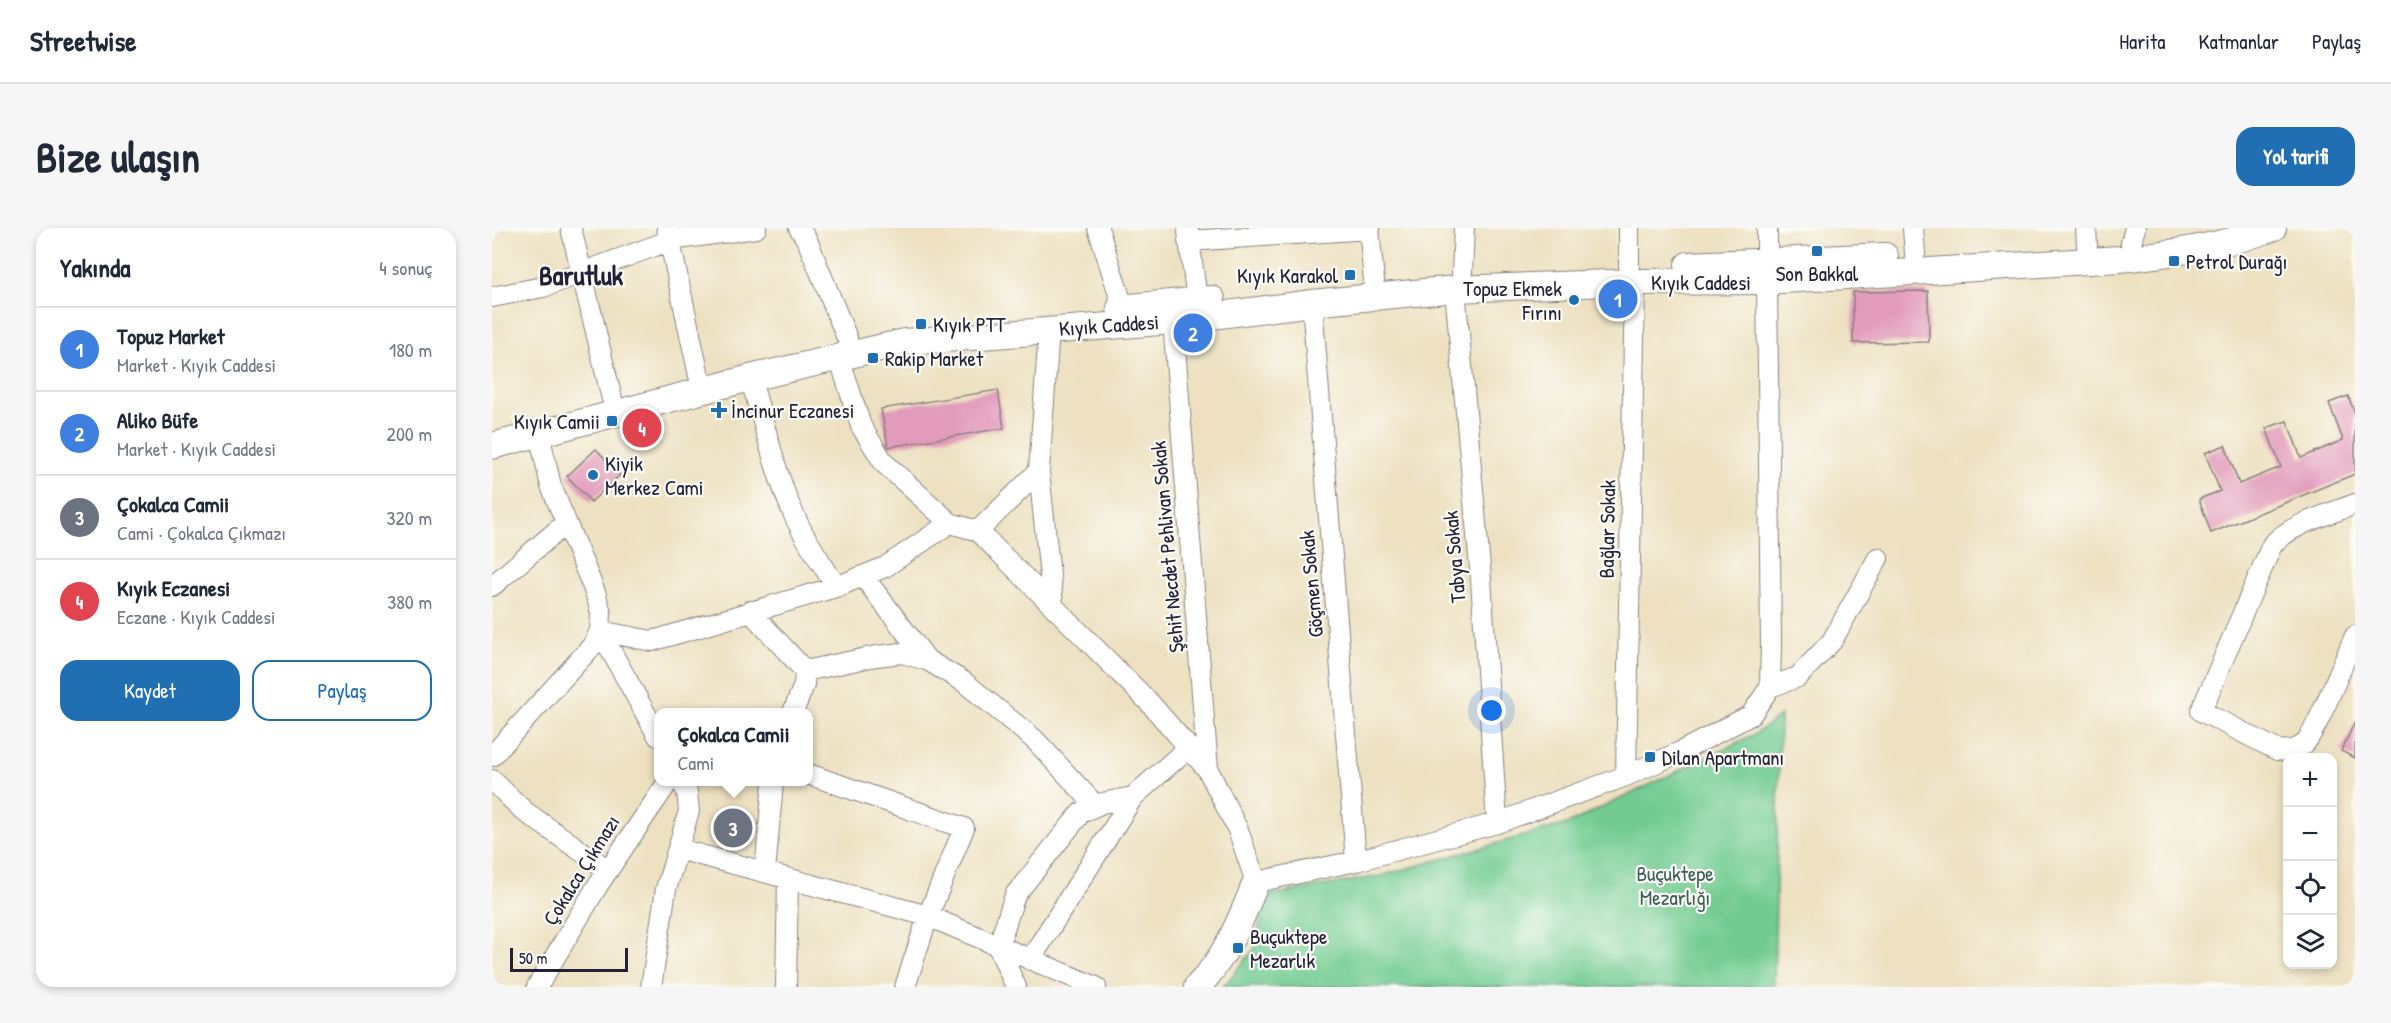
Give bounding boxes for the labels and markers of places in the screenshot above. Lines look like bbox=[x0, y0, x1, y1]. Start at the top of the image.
marker: Son Bakkal bbox=[1810, 244, 1824, 258]
place label: Petrol Durağı bbox=[2186, 247, 2287, 276]
marker: Petrol Durağı bbox=[2167, 254, 2181, 268]
place label: Son Bakkal bbox=[1776, 259, 1859, 288]
place label: Kıyık Karakol bbox=[1237, 261, 1338, 290]
marker: Kıyık Karakol bbox=[1343, 268, 1357, 282]
place label: Topuz Ekmek Fırını bbox=[1463, 274, 1562, 327]
pin: 1 bbox=[1598, 276, 1638, 322]
marker: Topuz Ekmek Fırını bbox=[1567, 293, 1581, 307]
place label: Kıyık PTT bbox=[933, 310, 1007, 339]
pin: 2 bbox=[1174, 310, 1212, 356]
marker: Kıyık PTT bbox=[914, 317, 928, 331]
place label: Rakip Market bbox=[885, 344, 984, 373]
marker: Rakip Market bbox=[866, 351, 880, 365]
place label: İncinur Eczanesi bbox=[731, 396, 854, 425]
marker: İncinur Eczanesi bbox=[712, 403, 726, 417]
pin: 4 bbox=[622, 406, 662, 450]
place label: Kıyık Camii bbox=[514, 407, 600, 436]
marker: Kıyık Camii bbox=[605, 414, 619, 428]
place label: Kiyik Merkez Cami bbox=[605, 449, 704, 502]
marker: Kiyik Merkez Cami bbox=[586, 468, 600, 482]
place label: Dilan Apartmanı bbox=[1662, 743, 1784, 772]
marker: Dilan Apartmanı bbox=[1643, 750, 1657, 764]
pin: 3 bbox=[714, 806, 752, 850]
place label: Buçuktepe Mezarlık bbox=[1250, 922, 1327, 975]
marker: Buçuktepe Mezarlık bbox=[1231, 941, 1245, 955]

